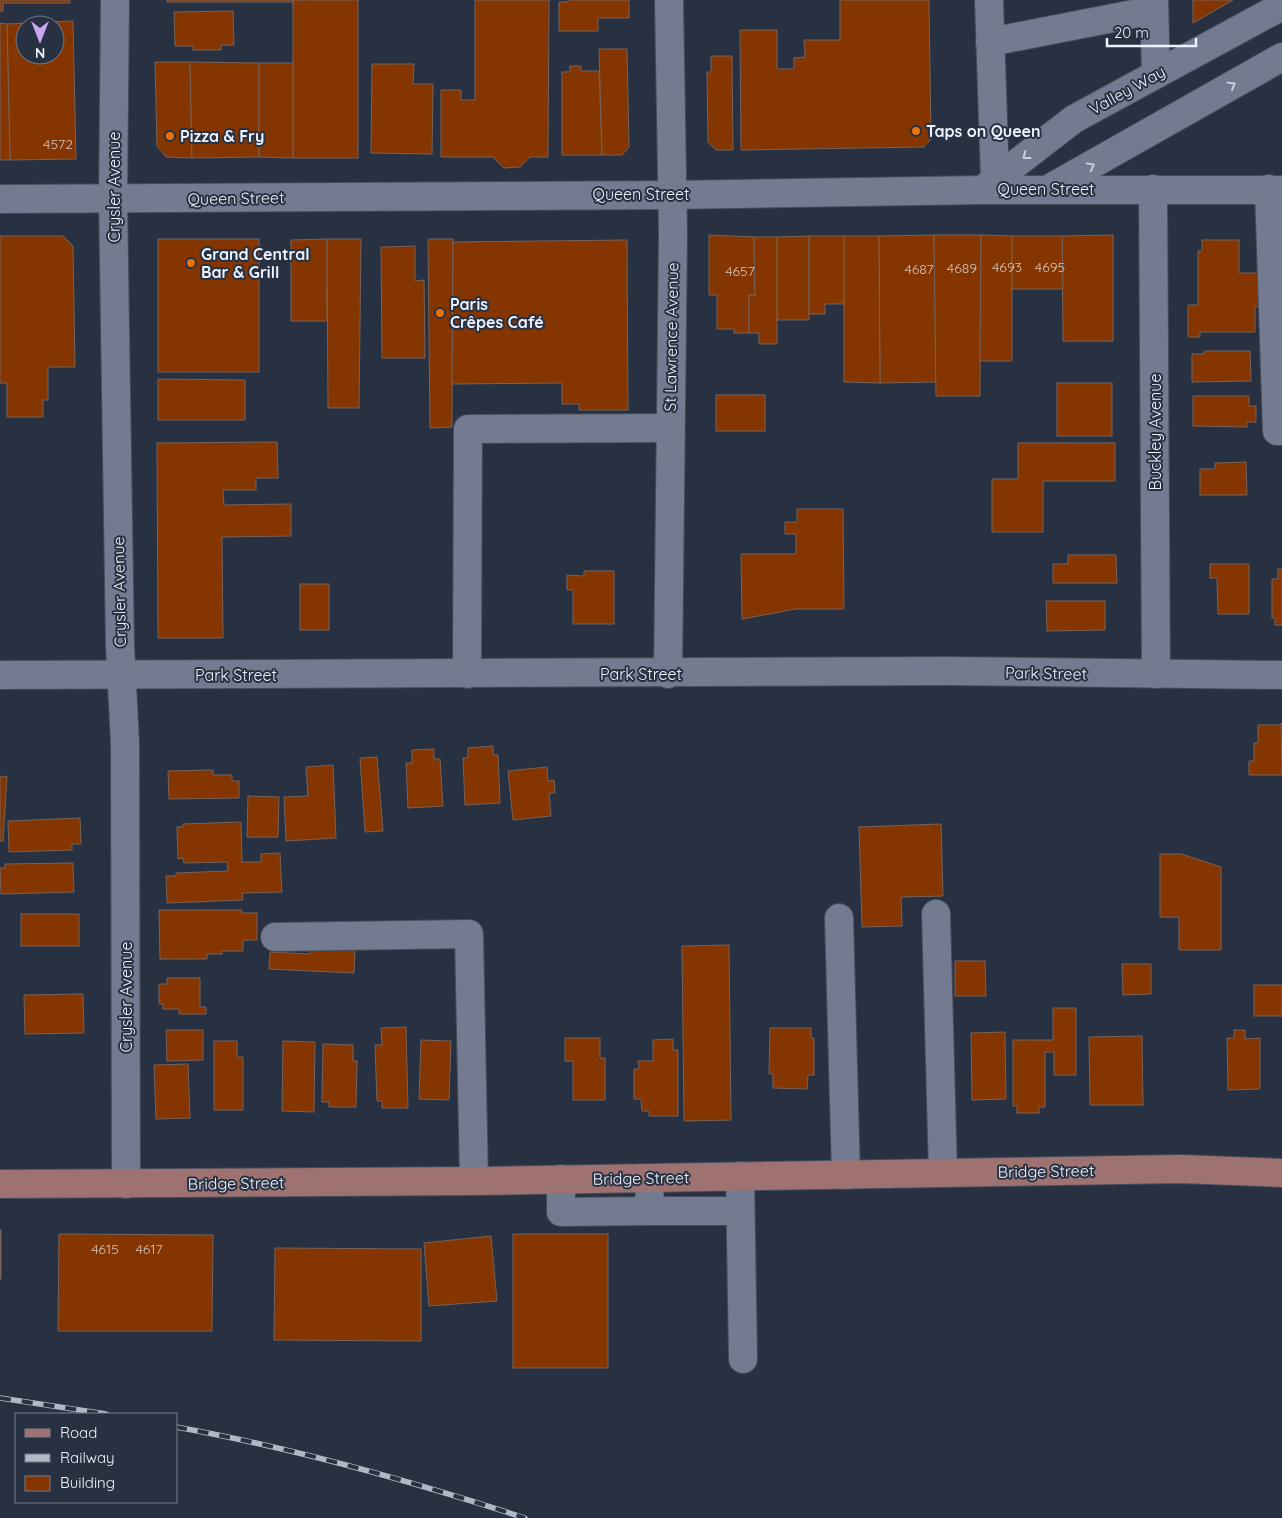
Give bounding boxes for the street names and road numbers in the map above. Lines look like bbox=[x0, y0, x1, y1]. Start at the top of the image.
street label: Valley Way bbox=[1085, 61, 1169, 119]
street label: Crysler Avenue bbox=[104, 132, 124, 242]
street label: Queen Street bbox=[998, 179, 1094, 199]
street label: Queen Street bbox=[593, 184, 689, 204]
street label: Queen Street bbox=[187, 187, 285, 209]
street label: St Lawrence Avenue bbox=[660, 262, 682, 412]
street label: Buckley Avenue bbox=[1145, 374, 1165, 490]
street label: Crysler Avenue bbox=[108, 536, 130, 648]
street label: Park Street bbox=[1005, 662, 1087, 684]
street label: Park Street bbox=[600, 664, 682, 684]
street label: Park Street bbox=[195, 665, 277, 685]
street label: Crysler Avenue bbox=[116, 942, 136, 1052]
street label: Bridge Street bbox=[998, 1160, 1094, 1182]
street label: Bridge Street bbox=[593, 1167, 689, 1189]
street label: Bridge Street bbox=[188, 1172, 284, 1194]

